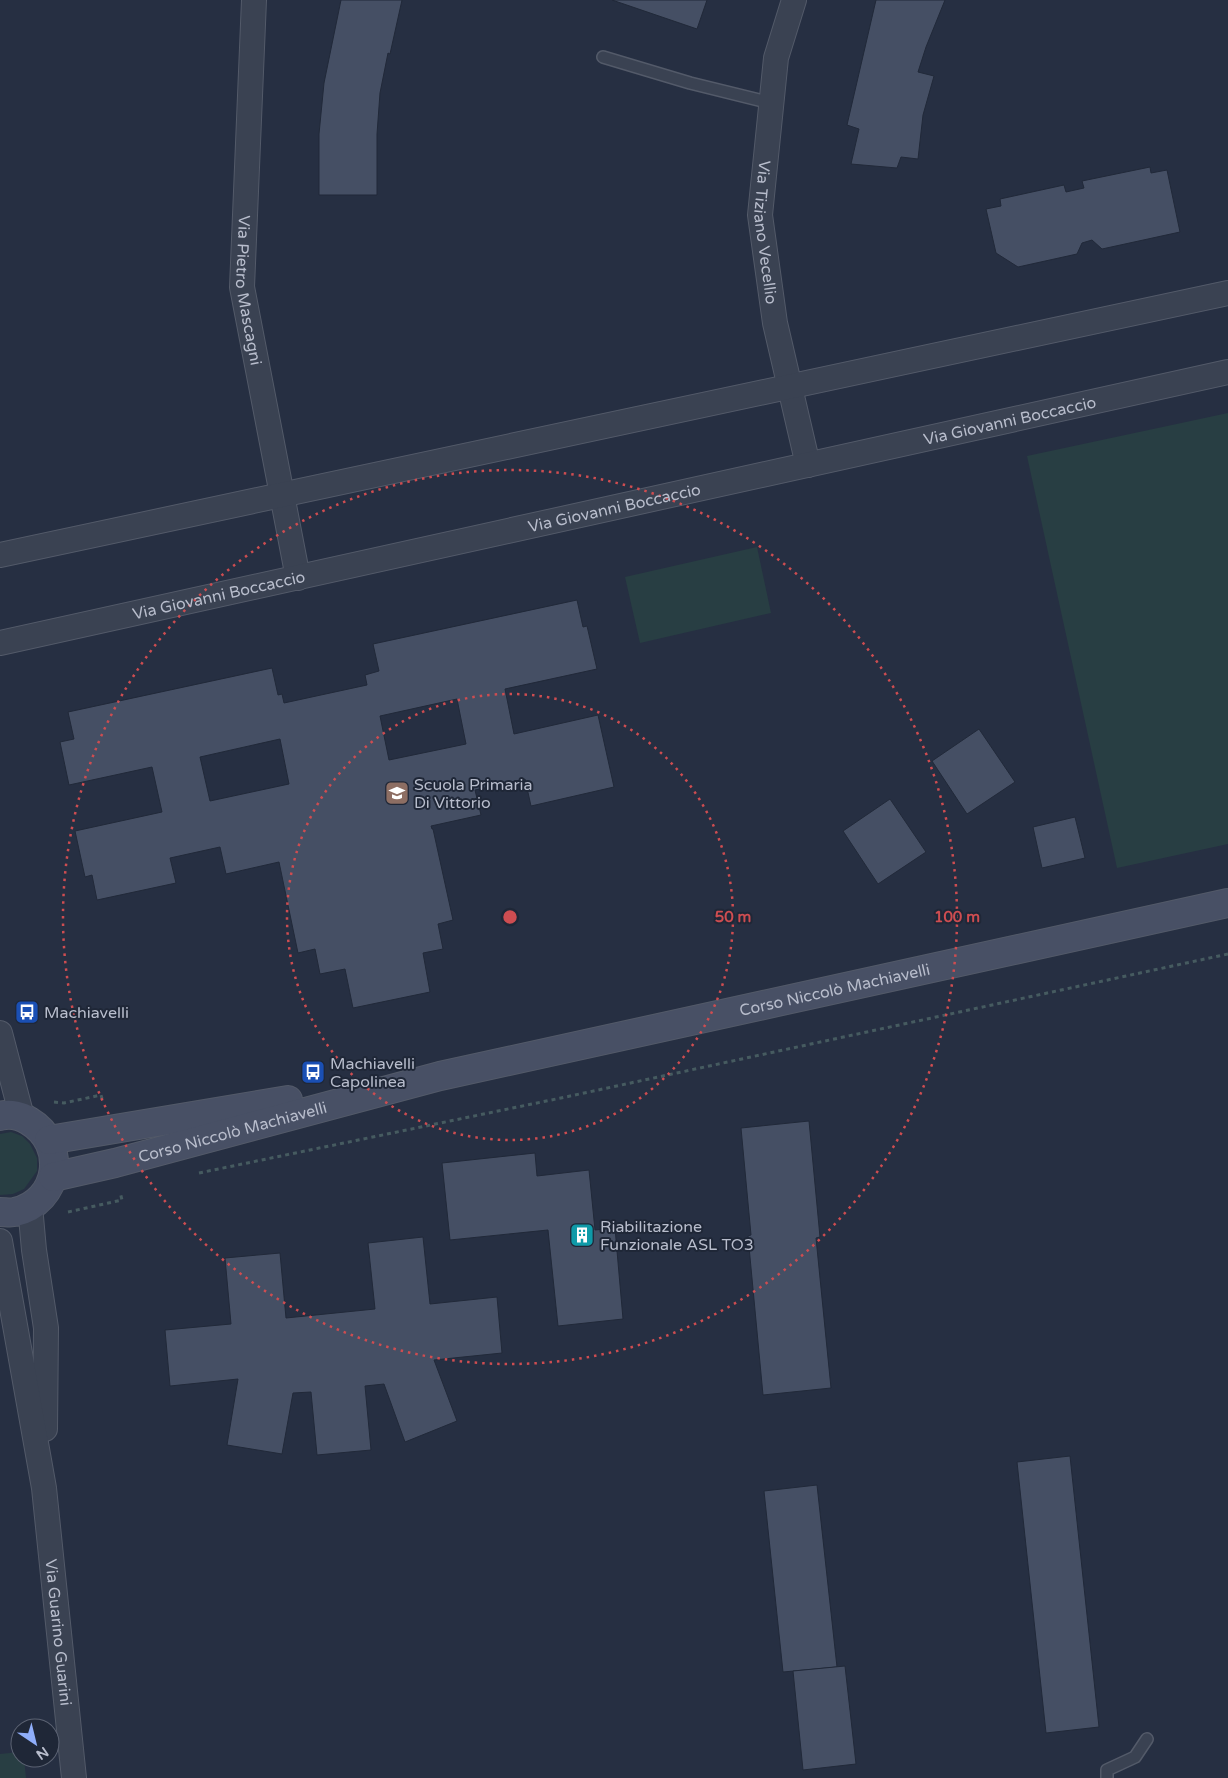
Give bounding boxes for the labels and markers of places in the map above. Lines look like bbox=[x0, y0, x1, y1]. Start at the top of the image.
place label: Scuola Primaria Di Vittorio bbox=[414, 775, 533, 813]
school or university icon: Scuola Primaria Di Vittorio bbox=[384, 780, 410, 806]
centre of rings bbox=[501, 908, 519, 926]
bus stop icon: Machiavelli bbox=[14, 999, 40, 1025]
place label: Machiavelli bbox=[44, 1003, 129, 1023]
place label: Machiavelli Capolinea bbox=[330, 1054, 415, 1092]
bus stop icon: Machiavelli Capolinea bbox=[300, 1059, 326, 1085]
place label: Riabilitazione Funzionale ASL TO3 bbox=[600, 1217, 754, 1255]
building icon: Riabilitazione Funzionale ASL TO3 bbox=[569, 1222, 595, 1248]

